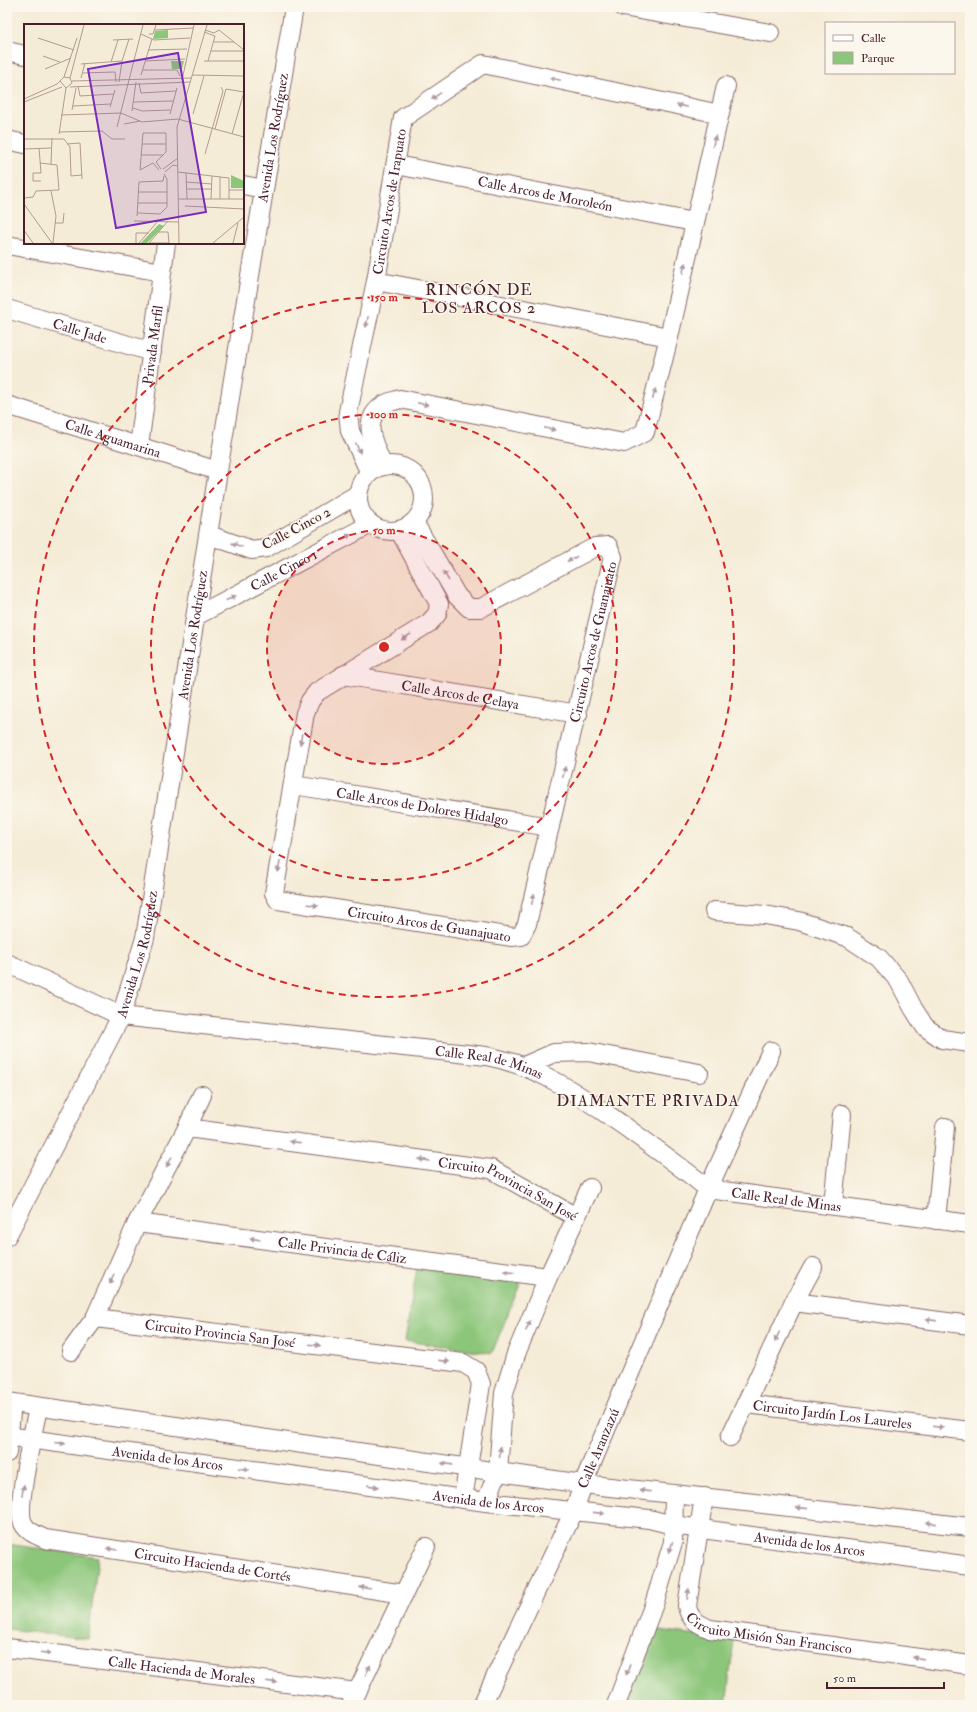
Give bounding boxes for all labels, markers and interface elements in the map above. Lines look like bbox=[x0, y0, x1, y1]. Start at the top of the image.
legend bbox=[825, 22, 955, 74]
inset map bbox=[24, 24, 244, 244]
text: Calle bbox=[861, 31, 886, 46]
text: Parque bbox=[861, 51, 895, 66]
street label: Avenida Los Rodríguez bbox=[254, 71, 292, 205]
one-way arrow bbox=[549, 76, 561, 82]
one-way arrow bbox=[431, 92, 441, 100]
one-way arrow bbox=[676, 102, 688, 108]
street label: Circuito Arcos de Irapuato bbox=[369, 127, 410, 276]
one-way arrow bbox=[711, 135, 717, 147]
street label: Calle Arcos de Moroleón bbox=[476, 173, 614, 215]
one-way arrow bbox=[682, 262, 688, 274]
district label: RINCÓN DE LOS ARCOS 2 bbox=[422, 279, 536, 318]
text: 150 m bbox=[370, 290, 398, 305]
street label: Privada Marfil bbox=[139, 304, 167, 386]
street label: Calle Jade bbox=[51, 315, 109, 347]
one-way arrow bbox=[363, 316, 369, 328]
one-way arrow bbox=[652, 388, 658, 400]
one-way arrow bbox=[416, 401, 429, 407]
text: 100 m bbox=[370, 407, 399, 422]
street label: Calle Aguamarina bbox=[63, 416, 163, 462]
one-way arrow bbox=[544, 426, 556, 432]
one-way arrow bbox=[355, 442, 361, 454]
street label: Calle Cinco 2 bbox=[259, 503, 333, 554]
text: 50 m bbox=[372, 523, 396, 538]
one-way arrow bbox=[340, 534, 351, 541]
one-way arrow bbox=[231, 542, 243, 548]
street label: Calle Cinco 1 bbox=[247, 546, 320, 595]
one-way arrow bbox=[566, 556, 578, 563]
street label: Circuito Arcos de Guanajuato bbox=[566, 560, 621, 724]
street label: Avenida Los Rodríguez bbox=[174, 569, 211, 702]
one-way arrow bbox=[442, 571, 450, 581]
one-way arrow bbox=[225, 595, 237, 602]
one-way arrow bbox=[400, 633, 412, 640]
centre of rings bbox=[377, 640, 391, 654]
street label: Calle Arcos de Celaya bbox=[400, 677, 521, 713]
one-way arrow bbox=[298, 733, 304, 745]
one-way arrow bbox=[561, 766, 567, 779]
street label: Calle Arcos de Dolores Hidalgo bbox=[335, 784, 510, 829]
one-way arrow bbox=[275, 861, 281, 873]
street label: Avenida Los Rodríguez bbox=[113, 889, 161, 1021]
one-way arrow bbox=[530, 893, 536, 905]
one-way arrow bbox=[307, 903, 319, 909]
street label: Circuito Arcos de Guanajuato bbox=[346, 903, 512, 946]
street label: Calle Real de Minas bbox=[434, 1042, 546, 1083]
district label: DIAMANTE PRIVADA bbox=[556, 1091, 740, 1111]
one-way arrow bbox=[289, 1139, 301, 1145]
street label: Circuito Provincia San José bbox=[437, 1154, 580, 1225]
one-way arrow bbox=[166, 1156, 172, 1168]
one-way arrow bbox=[418, 1157, 430, 1163]
street label: Calle Real de Minas bbox=[730, 1184, 842, 1216]
street label: Calle Privincia de Cáliz bbox=[277, 1234, 408, 1267]
one-way arrow bbox=[249, 1236, 262, 1242]
one-way arrow bbox=[503, 1269, 515, 1275]
one-way arrow bbox=[109, 1274, 115, 1286]
street label: Circuito Provincia San José bbox=[144, 1316, 296, 1351]
one-way arrow bbox=[925, 1317, 937, 1323]
one-way arrow bbox=[525, 1319, 531, 1331]
one-way arrow bbox=[774, 1331, 780, 1343]
one-way arrow bbox=[309, 1342, 321, 1348]
one-way arrow bbox=[438, 1357, 450, 1364]
street label: Circuito Jardín Los Laureles bbox=[752, 1397, 913, 1433]
street label: Calle Aranzazú bbox=[574, 1406, 623, 1491]
one-way arrow bbox=[931, 1424, 944, 1430]
one-way arrow bbox=[53, 1440, 66, 1446]
street label: Avenida de los Arcos bbox=[110, 1442, 224, 1475]
one-way arrow bbox=[496, 1446, 503, 1458]
one-way arrow bbox=[441, 1461, 453, 1467]
one-way arrow bbox=[238, 1466, 250, 1472]
one-way arrow bbox=[367, 1483, 379, 1489]
one-way arrow bbox=[20, 1484, 26, 1496]
street label: Avenida de los Arcos bbox=[431, 1487, 545, 1517]
one-way arrow bbox=[639, 1488, 651, 1495]
one-way arrow bbox=[796, 1505, 808, 1511]
one-way arrow bbox=[593, 1510, 605, 1517]
one-way arrow bbox=[925, 1519, 937, 1526]
street label: Avenida de los Arcos bbox=[752, 1528, 866, 1560]
one-way arrow bbox=[668, 1541, 674, 1554]
street label: Circuito Hacienda de Cortés bbox=[133, 1545, 292, 1586]
one-way arrow bbox=[106, 1546, 118, 1552]
one-way arrow bbox=[359, 1585, 371, 1591]
one-way arrow bbox=[685, 1588, 691, 1601]
street label: Circuito Misión San Francisco bbox=[682, 1609, 853, 1658]
one-way arrow bbox=[40, 1650, 52, 1656]
street label: Calle Hacienda de Morales bbox=[107, 1653, 256, 1688]
one-way arrow bbox=[911, 1655, 924, 1661]
one-way arrow bbox=[365, 1664, 371, 1675]
one-way arrow bbox=[625, 1664, 631, 1676]
scale bar bbox=[827, 1664, 944, 1690]
text: 50 m bbox=[833, 1671, 857, 1686]
one-way arrow bbox=[266, 1679, 278, 1685]

